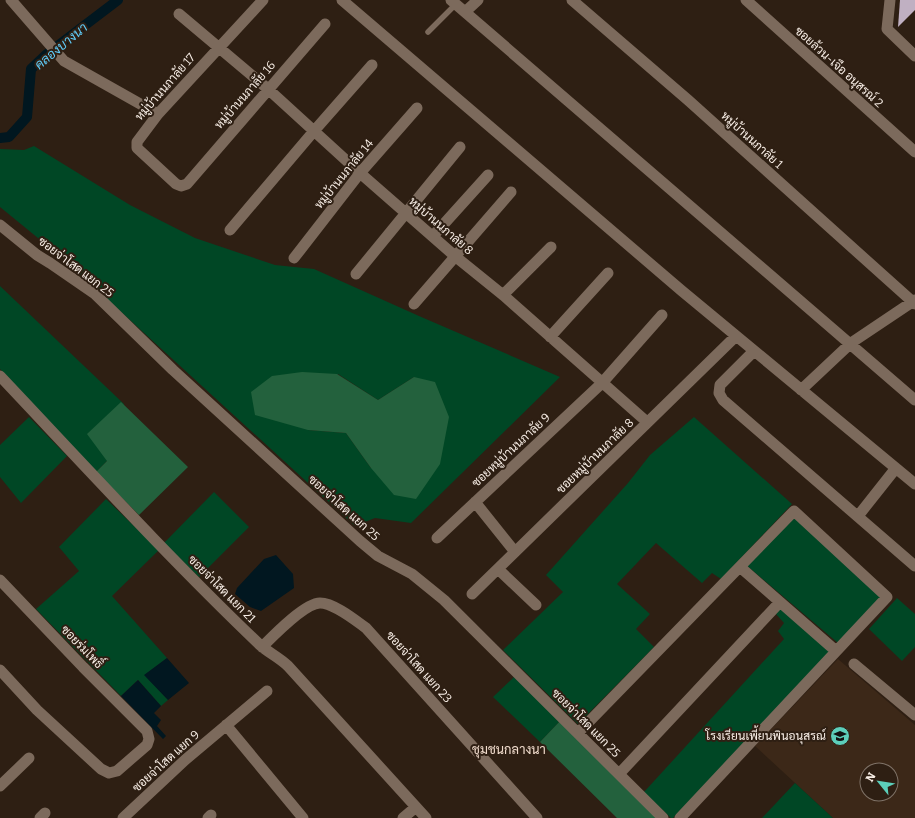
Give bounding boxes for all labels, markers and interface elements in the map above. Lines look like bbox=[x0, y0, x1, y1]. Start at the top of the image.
water label: คลองบางนา bbox=[32, 20, 90, 72]
street label: ซอยล้วน-เจือ อนุสรณ์ 2 bbox=[791, 23, 887, 112]
street label: หมู่บ้านนภาลัย 17 bbox=[132, 51, 199, 124]
street label: หมู่บ้านนภาลัย 16 bbox=[212, 58, 279, 132]
street label: หมู่บ้านนภาลัย 1 bbox=[718, 109, 786, 172]
street label: หมู่บ้านนภาลัย 14 bbox=[312, 136, 377, 212]
street label: หมู่บ้านนภาลัย 8 bbox=[405, 194, 476, 258]
street label: ซอยจ่าโสด แยก 25 bbox=[35, 233, 117, 300]
street label: ซอยหมู่บ้านนภาลัย 9 bbox=[469, 410, 554, 491]
street label: ซอยหมู่บ้านนภาลัย 8 bbox=[554, 416, 637, 497]
street label: ซอยจ่าโสด แยก 25 bbox=[306, 472, 383, 544]
street label: ซอยจ่าโสด แยก 21 bbox=[185, 552, 259, 626]
street label: ซอยร่มโพธิ์ bbox=[58, 620, 109, 672]
street label: ซอยจ่าโสด แยก 23 bbox=[383, 628, 456, 706]
street label: ซอยจ่าโสด แยก 25 bbox=[549, 685, 624, 760]
place label: โรงเรียนเพี้ยนพินอนุสรณ์ bbox=[705, 725, 826, 745]
school or university icon: โรงเรียนเพี้ยนพินอนุสรณ์ bbox=[829, 725, 851, 747]
street label: ซอยจ่าโสด แยก 9 bbox=[129, 727, 202, 795]
district label: ชุมชนกลางนา bbox=[472, 742, 546, 759]
north arrow bbox=[859, 762, 899, 802]
text: N bbox=[863, 770, 879, 784]

